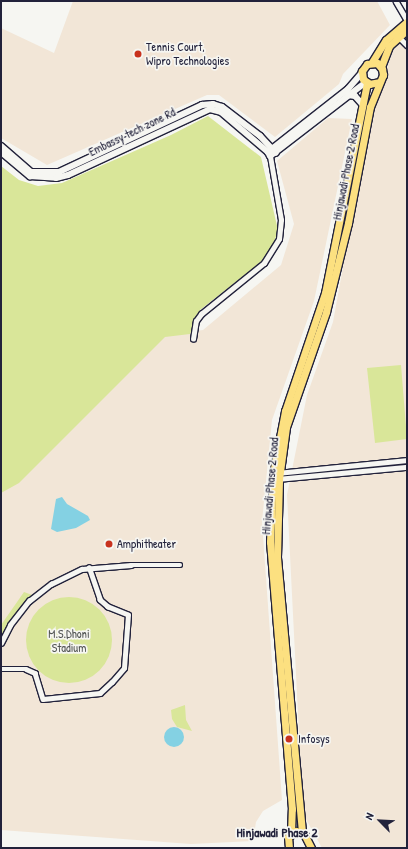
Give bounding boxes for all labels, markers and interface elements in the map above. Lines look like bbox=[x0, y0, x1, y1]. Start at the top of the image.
place label: Tennis Court, Wipro Technologies bbox=[146, 40, 229, 68]
marker: Tennis Court, Wipro Technologies bbox=[133, 49, 143, 59]
street label: Embassy tech zone Rd bbox=[86, 105, 178, 159]
street label: Hinjawadi Phase 2 Road bbox=[330, 123, 362, 221]
street label: Hinjawadi Phase 2 Road bbox=[259, 437, 281, 535]
place label: Amphitheater bbox=[117, 537, 176, 551]
marker: Amphitheater bbox=[104, 539, 114, 549]
park label: M.S.Dhoni Stadium bbox=[48, 627, 90, 655]
place label: Infosys bbox=[298, 732, 330, 746]
marker: Infosys bbox=[283, 733, 295, 745]
north arrow bbox=[360, 801, 400, 841]
text: N bbox=[361, 811, 377, 822]
district label: Hinjawadi Phase 2 bbox=[236, 824, 318, 840]

